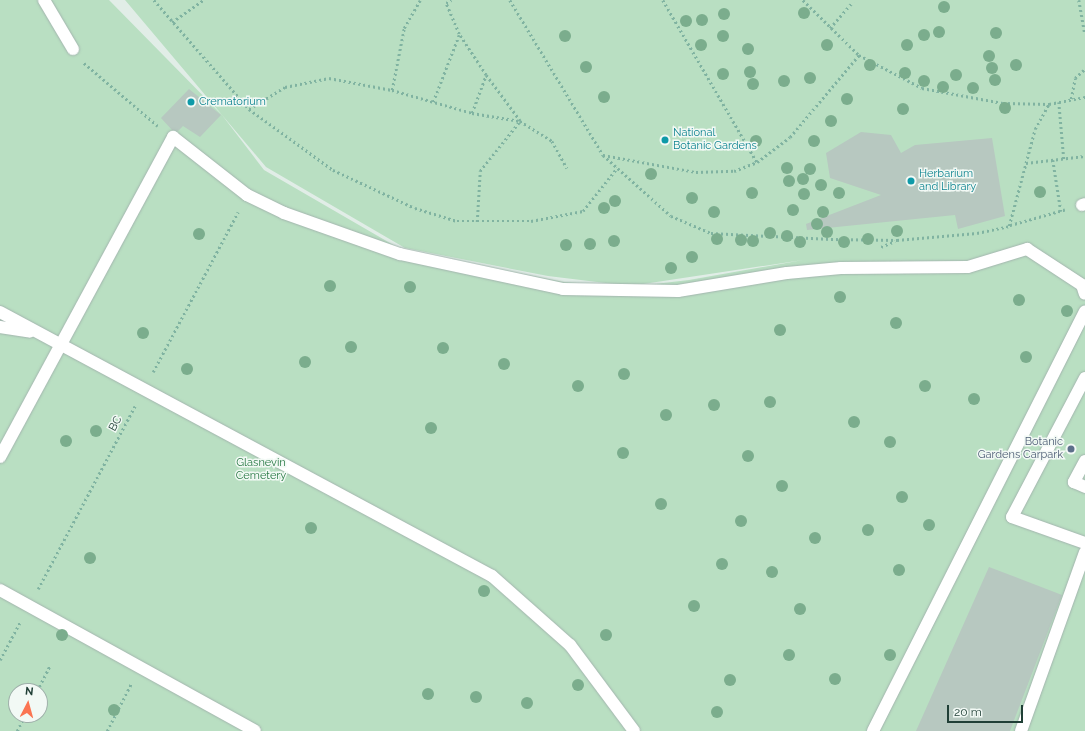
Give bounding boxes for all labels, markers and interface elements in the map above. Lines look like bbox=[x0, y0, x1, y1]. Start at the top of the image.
place label: Crematorium bbox=[199, 95, 266, 109]
marker: Crematorium bbox=[186, 97, 196, 107]
place label: National Botanic Gardens bbox=[673, 127, 757, 153]
marker: National Botanic Gardens bbox=[660, 135, 670, 145]
place label: Herbarium and Library bbox=[919, 168, 976, 194]
marker: Herbarium and Library bbox=[906, 176, 916, 186]
street label: BC bbox=[107, 414, 125, 434]
place label: Botanic Gardens Carpark bbox=[978, 436, 1063, 462]
marker: Botanic Gardens Carpark bbox=[1066, 444, 1076, 454]
park label: Glasnevin Cemetery bbox=[236, 457, 286, 483]
north arrow bbox=[8, 683, 48, 723]
text: N bbox=[24, 685, 34, 698]
scale bar bbox=[949, 697, 1025, 723]
text: 20 m bbox=[954, 705, 982, 719]

